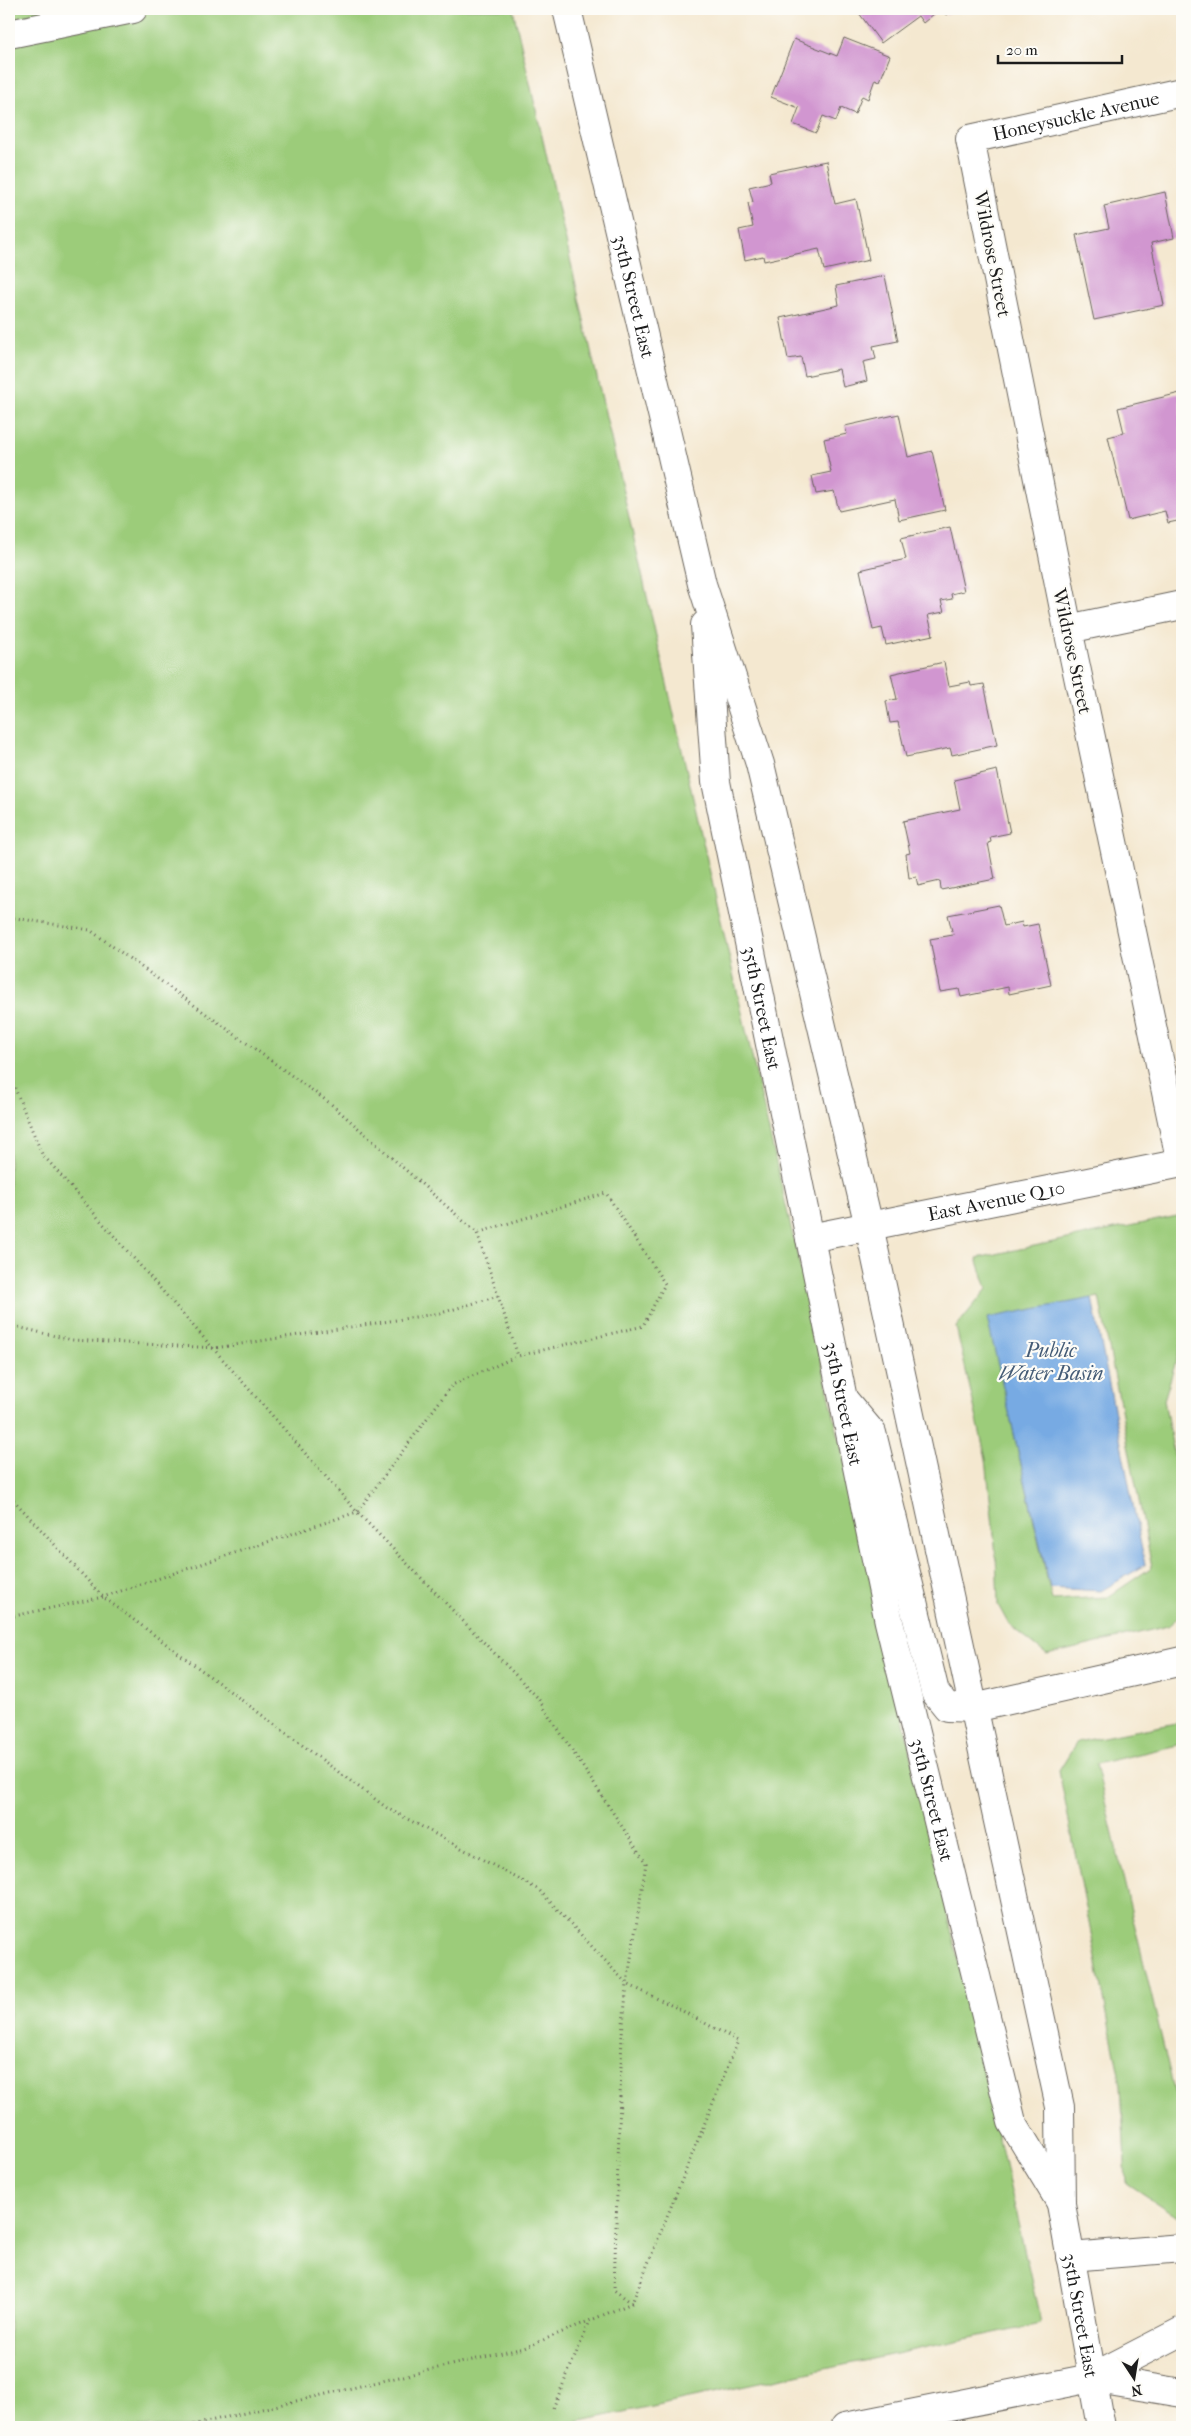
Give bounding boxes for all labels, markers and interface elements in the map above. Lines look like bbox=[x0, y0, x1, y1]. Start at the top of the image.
scale bar bbox=[998, 32, 1122, 64]
text: 20 m bbox=[1006, 41, 1038, 59]
street label: Honeysuckle Avenue bbox=[991, 87, 1162, 146]
street label: Wildrose Street bbox=[969, 188, 1015, 319]
street label: 35th Street East bbox=[608, 233, 659, 360]
street label: Wildrose Street bbox=[1048, 585, 1096, 716]
street label: 35th Street East bbox=[738, 944, 785, 1072]
street label: East Avenue Q 10 bbox=[926, 1177, 1067, 1226]
water label: Public Water Basin bbox=[999, 1339, 1103, 1385]
street label: 35th Street East bbox=[820, 1340, 867, 1468]
street label: 35th Street East bbox=[906, 1736, 958, 1864]
street label: 35th Street East bbox=[1058, 2252, 1102, 2380]
north arrow bbox=[1108, 2354, 1158, 2404]
text: N bbox=[1129, 2381, 1144, 2400]

